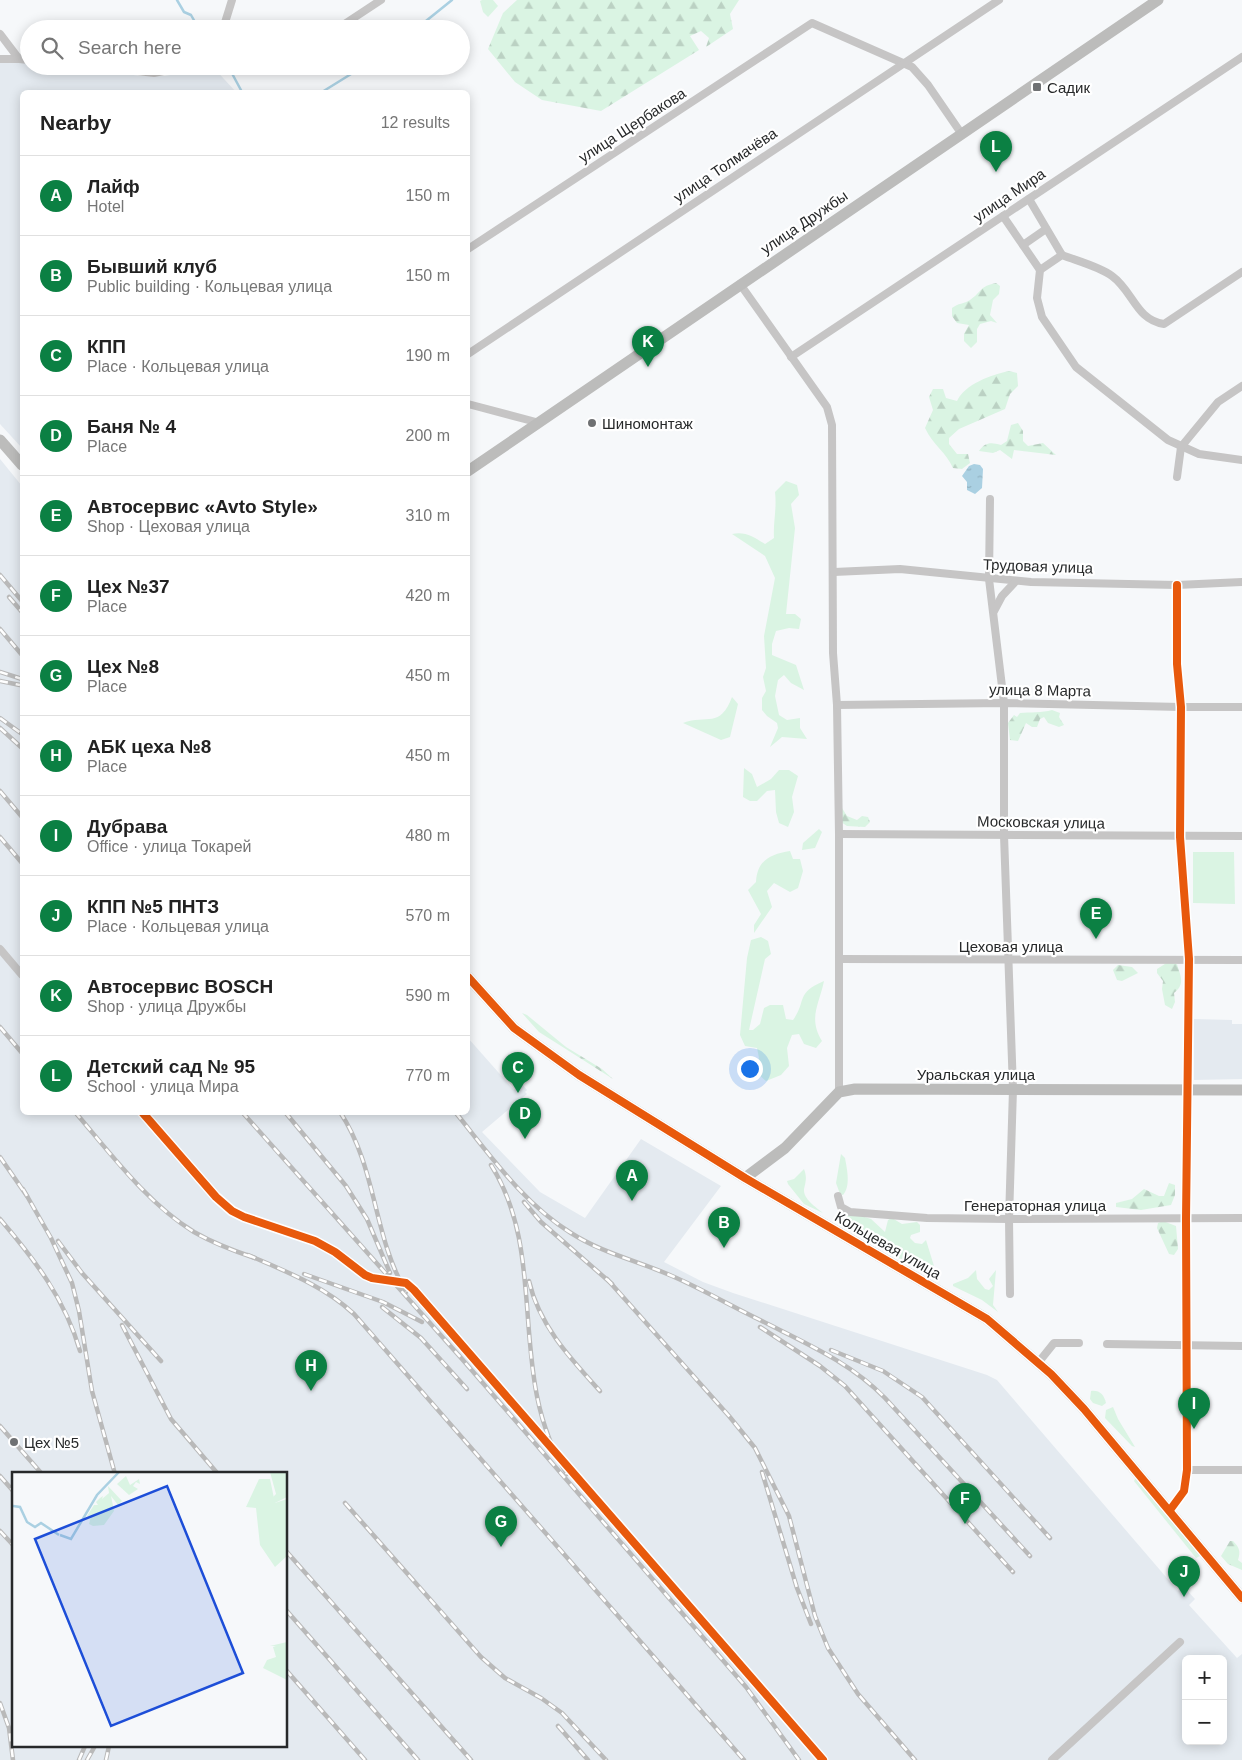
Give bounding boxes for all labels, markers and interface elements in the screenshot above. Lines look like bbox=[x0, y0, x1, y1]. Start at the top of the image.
search box bbox=[20, 20, 470, 75]
icon: search bbox=[38, 34, 66, 62]
text: Search here bbox=[78, 37, 182, 58]
place label: Садик bbox=[1047, 79, 1090, 96]
marker: Садик bbox=[1031, 81, 1043, 93]
street label: улица Щербакова bbox=[575, 84, 689, 166]
text: Nearby bbox=[40, 111, 111, 134]
text: 12 results bbox=[381, 114, 450, 131]
street label: улица Толмачёва bbox=[670, 124, 780, 206]
pin: L bbox=[980, 131, 1012, 172]
street label: улица Мира bbox=[970, 164, 1049, 225]
text: Лайф bbox=[87, 176, 140, 197]
text: A bbox=[50, 187, 62, 204]
text: 150 m bbox=[406, 187, 450, 204]
street label: улица Дружбы bbox=[757, 187, 851, 257]
text: Hotel bbox=[87, 198, 124, 215]
text: Бывший клуб bbox=[87, 256, 217, 277]
text: B bbox=[50, 267, 62, 284]
text: 150 m bbox=[406, 267, 450, 284]
text: Public building · Кольцевая улица bbox=[87, 278, 332, 295]
pin: K bbox=[632, 326, 664, 367]
text: КПП bbox=[87, 336, 126, 357]
text: C bbox=[50, 347, 62, 364]
text: 190 m bbox=[406, 347, 450, 364]
text: Place · Кольцевая улица bbox=[87, 358, 269, 375]
place label: Шиномонтаж bbox=[602, 415, 693, 432]
text: Баня № 4 bbox=[87, 416, 176, 437]
marker: Шиномонтаж bbox=[586, 417, 598, 429]
text: D bbox=[50, 427, 62, 444]
text: 200 m bbox=[406, 427, 450, 444]
text: Place bbox=[87, 438, 127, 455]
text: Автосервис «Avto Style» bbox=[87, 496, 318, 517]
text: E bbox=[51, 507, 61, 524]
text: 310 m bbox=[406, 507, 450, 524]
text: Shop · Цеховая улица bbox=[87, 518, 250, 535]
street label: Трудовая улица bbox=[983, 556, 1094, 576]
text: Цех №37 bbox=[87, 576, 170, 597]
text: F bbox=[51, 587, 61, 604]
text: 420 m bbox=[406, 587, 450, 604]
text: Place bbox=[87, 598, 127, 615]
text: Цех №8 bbox=[87, 656, 159, 677]
text: G bbox=[50, 667, 62, 684]
text: 450 m bbox=[406, 667, 450, 684]
text: Place bbox=[87, 678, 127, 695]
street label: улица 8 Марта bbox=[989, 681, 1092, 699]
text: АБК цеха №8 bbox=[87, 736, 211, 757]
text: H bbox=[50, 747, 62, 764]
text: 450 m bbox=[406, 747, 450, 764]
text: Place bbox=[87, 758, 127, 775]
street label: Московская улица bbox=[977, 812, 1106, 832]
text: Дубрава bbox=[87, 816, 167, 837]
text: I bbox=[54, 827, 58, 844]
text: 480 m bbox=[406, 827, 450, 844]
text: Office · улица Токарей bbox=[87, 838, 252, 855]
text: КПП №5 ПНТЗ bbox=[87, 896, 219, 917]
pin: E bbox=[1080, 898, 1112, 939]
text: J bbox=[52, 907, 60, 924]
text: 570 m bbox=[406, 907, 450, 924]
text: Place · Кольцевая улица bbox=[87, 918, 269, 935]
street label: Цеховая улица bbox=[959, 938, 1064, 955]
text: Автосервис BOSCH bbox=[87, 976, 273, 997]
text: K bbox=[50, 987, 62, 1004]
text: 590 m bbox=[406, 987, 450, 1004]
text: Shop · улица Дружбы bbox=[87, 998, 246, 1015]
pin: C bbox=[502, 1052, 534, 1093]
text: Детский сад № 95 bbox=[87, 1056, 255, 1077]
your location bbox=[737, 1056, 763, 1082]
street label: Уральская улица bbox=[917, 1066, 1036, 1083]
text: L bbox=[51, 1067, 61, 1084]
text: 770 m bbox=[406, 1067, 450, 1084]
text: School · улица Мира bbox=[87, 1078, 239, 1095]
pin: D bbox=[509, 1098, 541, 1139]
pin: A bbox=[616, 1160, 648, 1201]
street label: Генераторная улица bbox=[964, 1197, 1107, 1214]
pin: B bbox=[708, 1207, 740, 1248]
street label: Кольцевая улица bbox=[832, 1208, 945, 1283]
pin: H bbox=[295, 1350, 327, 1391]
pin: I bbox=[1178, 1388, 1210, 1429]
place label: Цех №5 bbox=[24, 1434, 79, 1451]
marker: Цех №5 bbox=[8, 1436, 20, 1448]
inset map bbox=[12, 1472, 288, 1748]
pin: F bbox=[949, 1483, 981, 1524]
pin: G bbox=[485, 1506, 517, 1547]
pin: J bbox=[1168, 1556, 1200, 1597]
map controls bbox=[1182, 1655, 1227, 1745]
button: + bbox=[1182, 1655, 1227, 1700]
button: − bbox=[1182, 1700, 1227, 1745]

